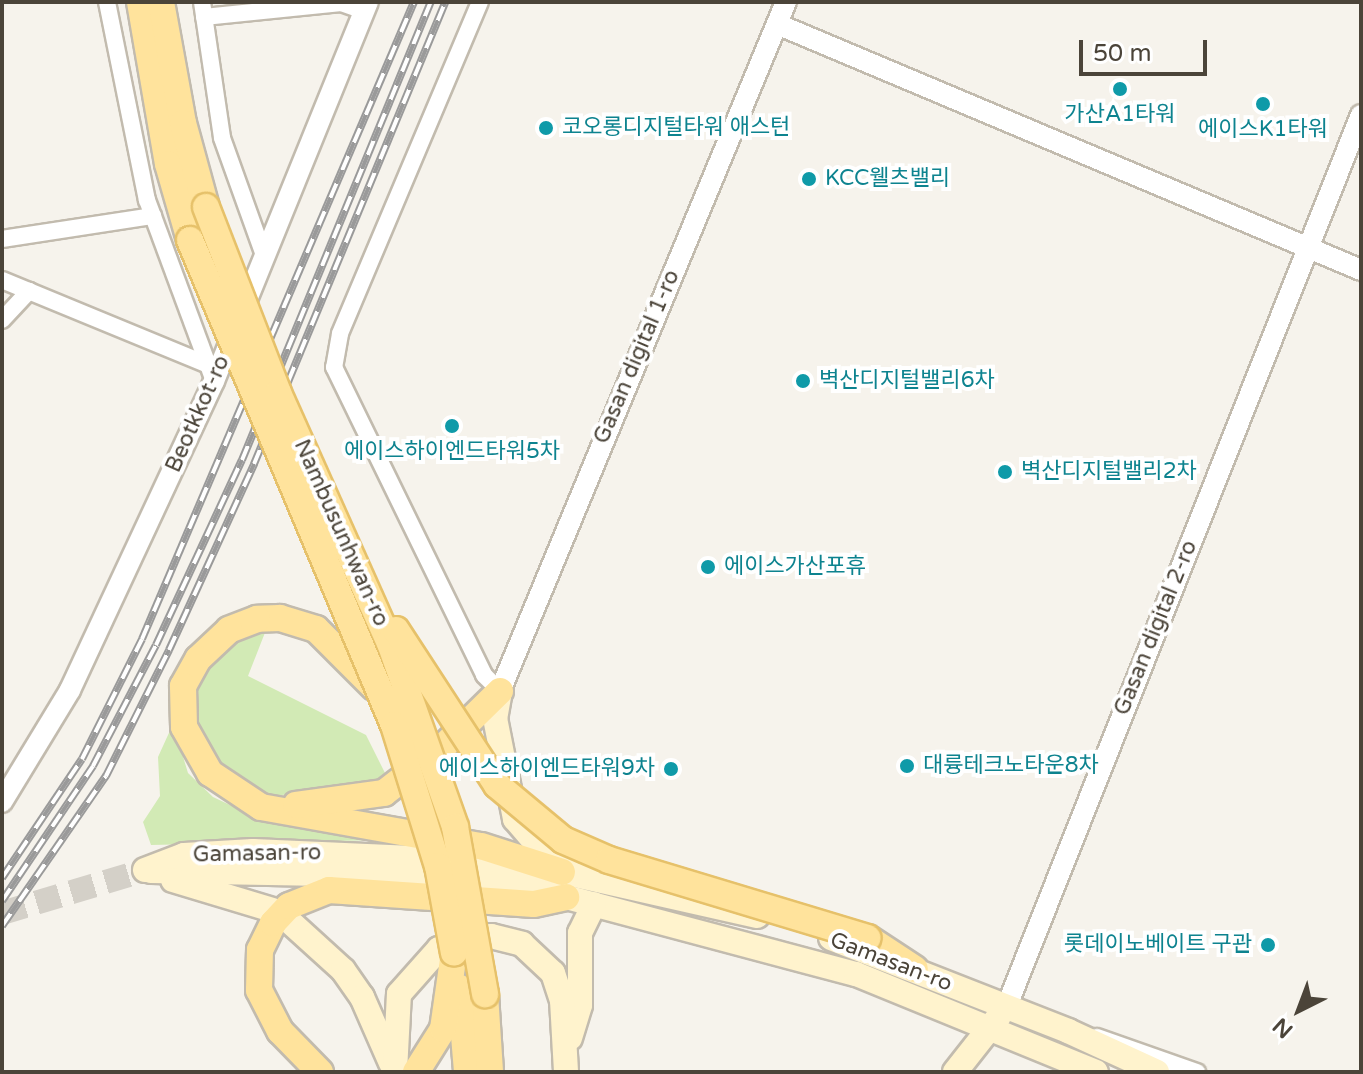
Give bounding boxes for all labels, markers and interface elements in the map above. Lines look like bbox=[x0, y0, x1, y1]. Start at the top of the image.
scale bar bbox=[1083, 24, 1211, 74]
text: 50 m bbox=[1093, 39, 1151, 68]
marker: 가산A1타워 bbox=[1111, 80, 1129, 98]
marker: 에이스K1타워 bbox=[1254, 95, 1272, 113]
place label: 가산A1타워 bbox=[1064, 102, 1176, 128]
place label: 코오롱디지털타워 애스턴 bbox=[562, 115, 790, 141]
place label: 에이스K1타워 bbox=[1198, 117, 1328, 143]
marker: 코오롱디지털타워 애스턴 bbox=[537, 119, 555, 137]
place label: KCC웰츠밸리 bbox=[825, 166, 950, 192]
marker: KCC웰츠밸리 bbox=[800, 170, 818, 188]
street label: Gasan digital 1-ro bbox=[589, 266, 685, 448]
street label: Beotkkot-ro bbox=[160, 351, 236, 477]
place label: 벽산디지털밸리6차 bbox=[819, 368, 995, 394]
marker: 벽산디지털밸리6차 bbox=[794, 372, 812, 390]
marker: 에이스하이엔드타워5차 bbox=[443, 417, 461, 435]
street label: Nambusunhwan-ro bbox=[288, 436, 394, 630]
place label: 에이스하이엔드타워5차 bbox=[344, 439, 560, 465]
place label: 벽산디지털밸리2차 bbox=[1021, 459, 1197, 485]
marker: 벽산디지털밸리2차 bbox=[996, 463, 1014, 481]
street label: Gasan digital 2-ro bbox=[1109, 537, 1203, 719]
place label: 에이스가산포휴 bbox=[724, 554, 866, 580]
marker: 에이스가산포휴 bbox=[699, 558, 717, 576]
place label: 대륭테크노타운8차 bbox=[923, 753, 1099, 779]
place label: 에이스하이엔드타워9차 bbox=[439, 756, 655, 782]
marker: 대륭테크노타운8차 bbox=[898, 757, 916, 775]
marker: 에이스하이엔드타워9차 bbox=[662, 760, 680, 778]
street label: Gamasan-ro bbox=[193, 840, 321, 868]
street label: Gamasan-ro bbox=[826, 927, 956, 997]
place label: 롯데이노베이트 구관 bbox=[1064, 932, 1252, 958]
marker: 롯데이노베이트 구관 bbox=[1259, 936, 1277, 954]
north arrow bbox=[1259, 970, 1339, 1050]
text: N bbox=[1268, 1012, 1298, 1043]

